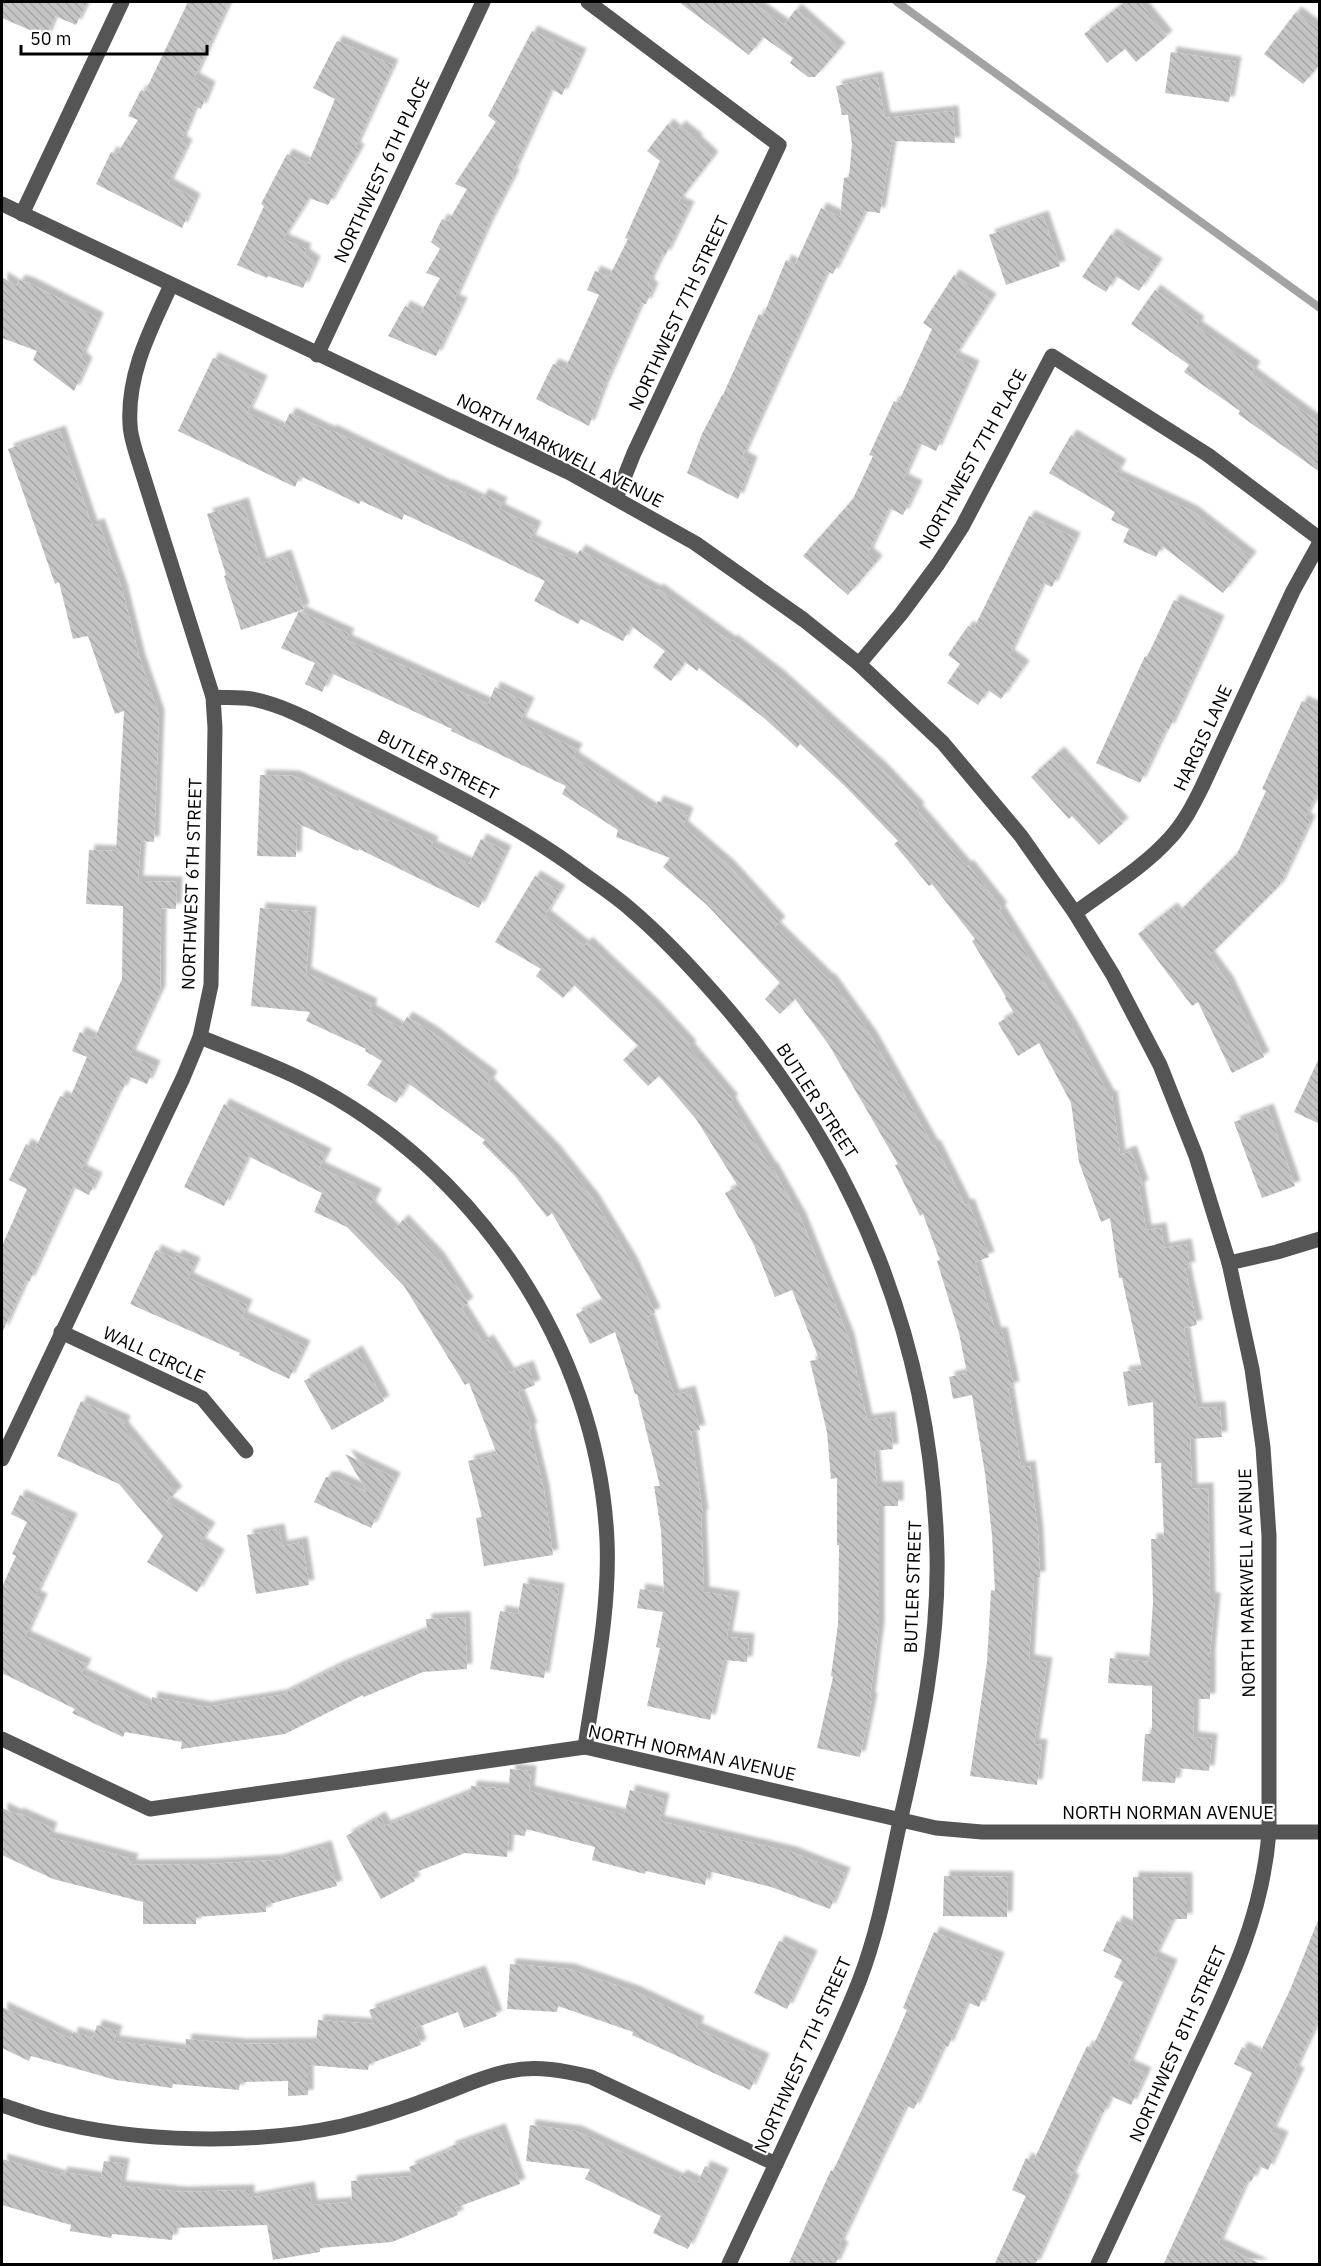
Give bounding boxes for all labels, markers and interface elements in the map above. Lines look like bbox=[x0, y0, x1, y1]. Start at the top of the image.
scale bar bbox=[21, 18, 207, 56]
text: 50 m bbox=[30, 27, 72, 50]
street label: NORTHWEST 6TH PLACE bbox=[328, 73, 435, 266]
street label: NORTHWEST 7TH STREET bbox=[623, 212, 734, 414]
street label: NORTHWEST 7TH PLACE bbox=[913, 365, 1032, 553]
street label: NORTH MARKWELL AVENUE bbox=[453, 388, 668, 513]
street label: HARGIS LANE bbox=[1168, 681, 1237, 794]
street label: BUTLER STREET bbox=[374, 724, 503, 805]
street label: NORTHWEST 6TH STREET bbox=[176, 778, 207, 990]
street label: BUTLER STREET bbox=[772, 1039, 863, 1163]
street label: WALL CIRCLE bbox=[99, 1321, 209, 1388]
street label: NORTH MARKWELL AVENUE bbox=[1233, 1468, 1260, 1698]
street label: BUTLER STREET bbox=[899, 1520, 926, 1654]
street label: NORTH NORMAN AVENUE bbox=[586, 1719, 798, 1786]
street label: NORTH NORMAN AVENUE bbox=[1062, 1801, 1274, 1824]
street label: NORTHWEST 8TH STREET bbox=[1124, 1942, 1231, 2145]
street label: NORTHWEST 7TH STREET bbox=[749, 1953, 856, 2156]

